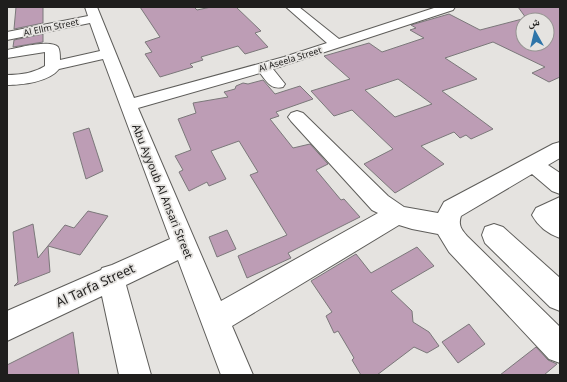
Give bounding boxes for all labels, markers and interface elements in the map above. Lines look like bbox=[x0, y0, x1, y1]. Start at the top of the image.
north arrow bbox=[515, 12, 555, 52]
text: ش bbox=[527, 13, 541, 31]
street label: Al Ellm Street bbox=[22, 15, 80, 39]
street label: Al Aseela Street bbox=[257, 43, 324, 75]
street label: Abu Ayyoub Al Ansari Street bbox=[129, 122, 197, 260]
street label: Al Tarfa Street bbox=[53, 259, 138, 311]

